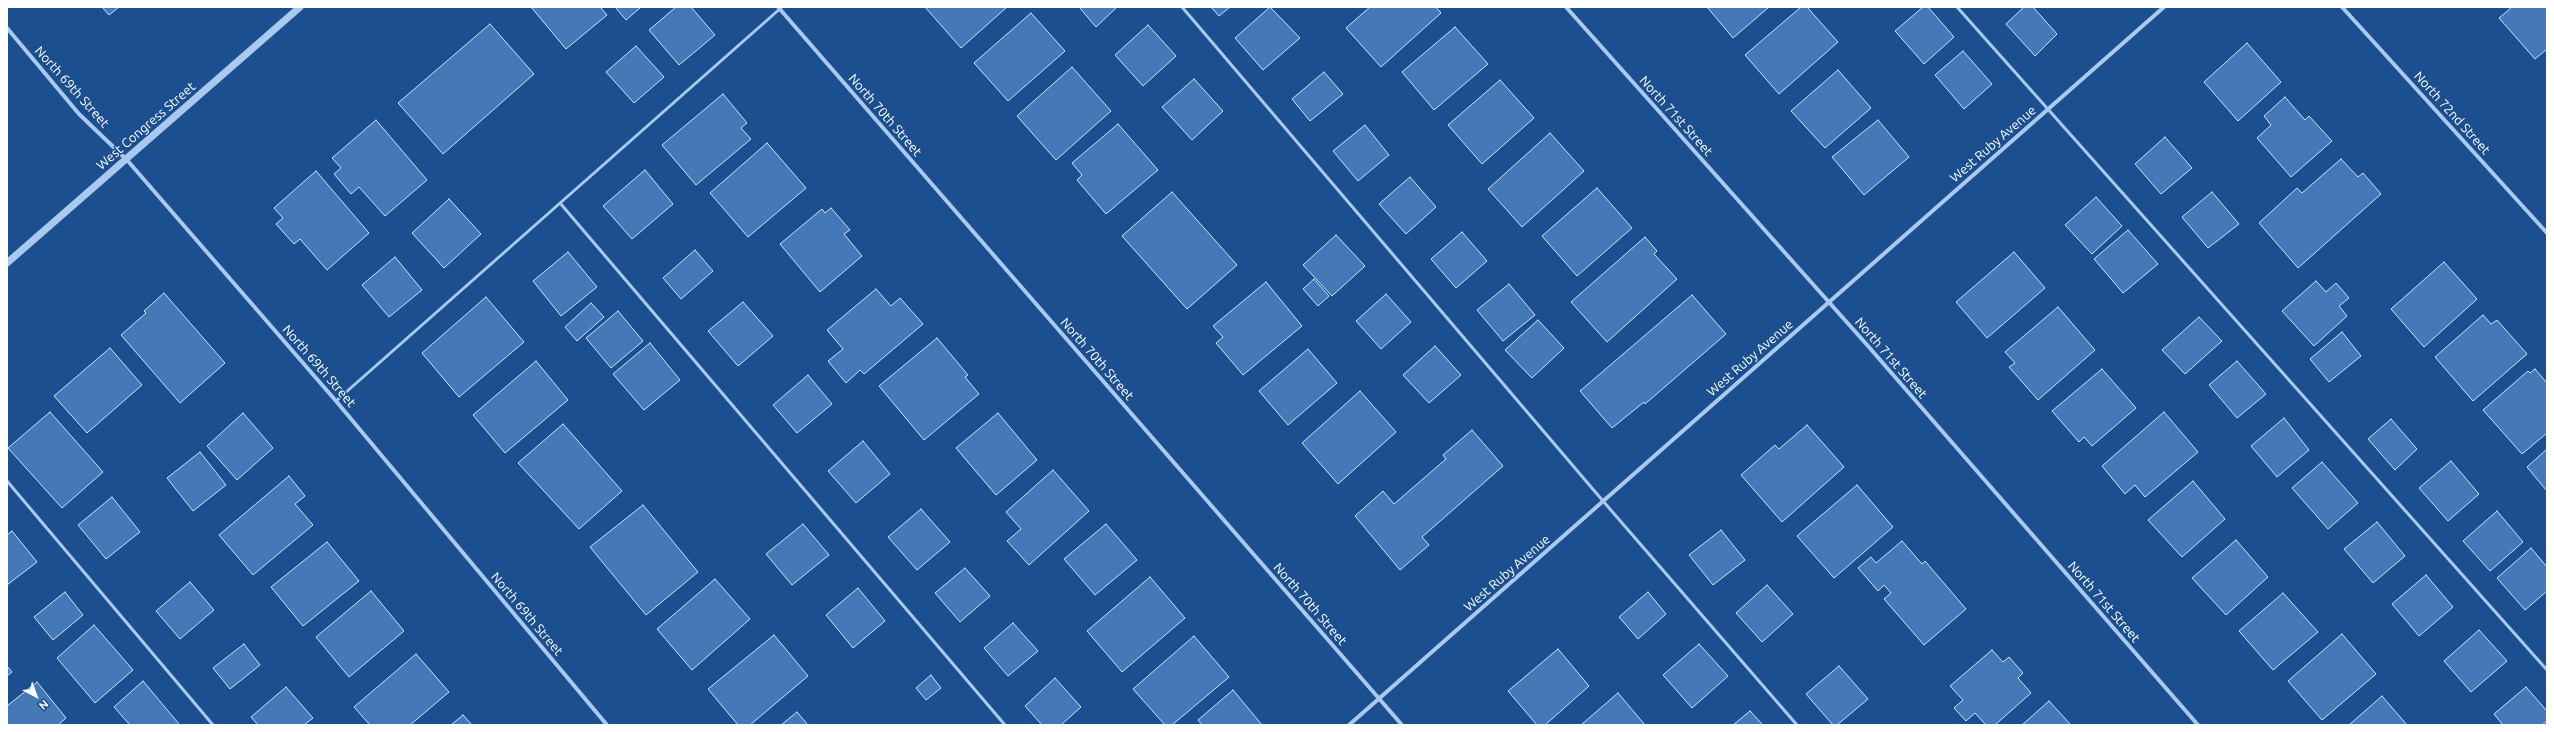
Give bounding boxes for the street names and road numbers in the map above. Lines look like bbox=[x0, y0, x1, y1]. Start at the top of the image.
street label: North 69th Street bbox=[31, 43, 113, 131]
street label: North 72nd Street bbox=[2411, 68, 2493, 158]
street label: North 70th Street bbox=[845, 71, 925, 159]
street label: North 71st Street bbox=[1636, 73, 1716, 159]
street label: West Congress Street bbox=[93, 79, 199, 173]
street label: West Ruby Avenue bbox=[1947, 102, 2039, 186]
street label: North 71st Street bbox=[1852, 314, 1930, 402]
street label: North 70th Street bbox=[1057, 315, 1137, 403]
street label: West Ruby Avenue bbox=[1704, 316, 1796, 400]
street label: North 69th Street bbox=[279, 322, 359, 410]
street label: West Ruby Avenue bbox=[1461, 531, 1553, 615]
street label: North 71st Street bbox=[2065, 558, 2143, 646]
street label: North 70th Street bbox=[1270, 560, 1350, 648]
street label: North 69th Street bbox=[488, 569, 566, 659]

